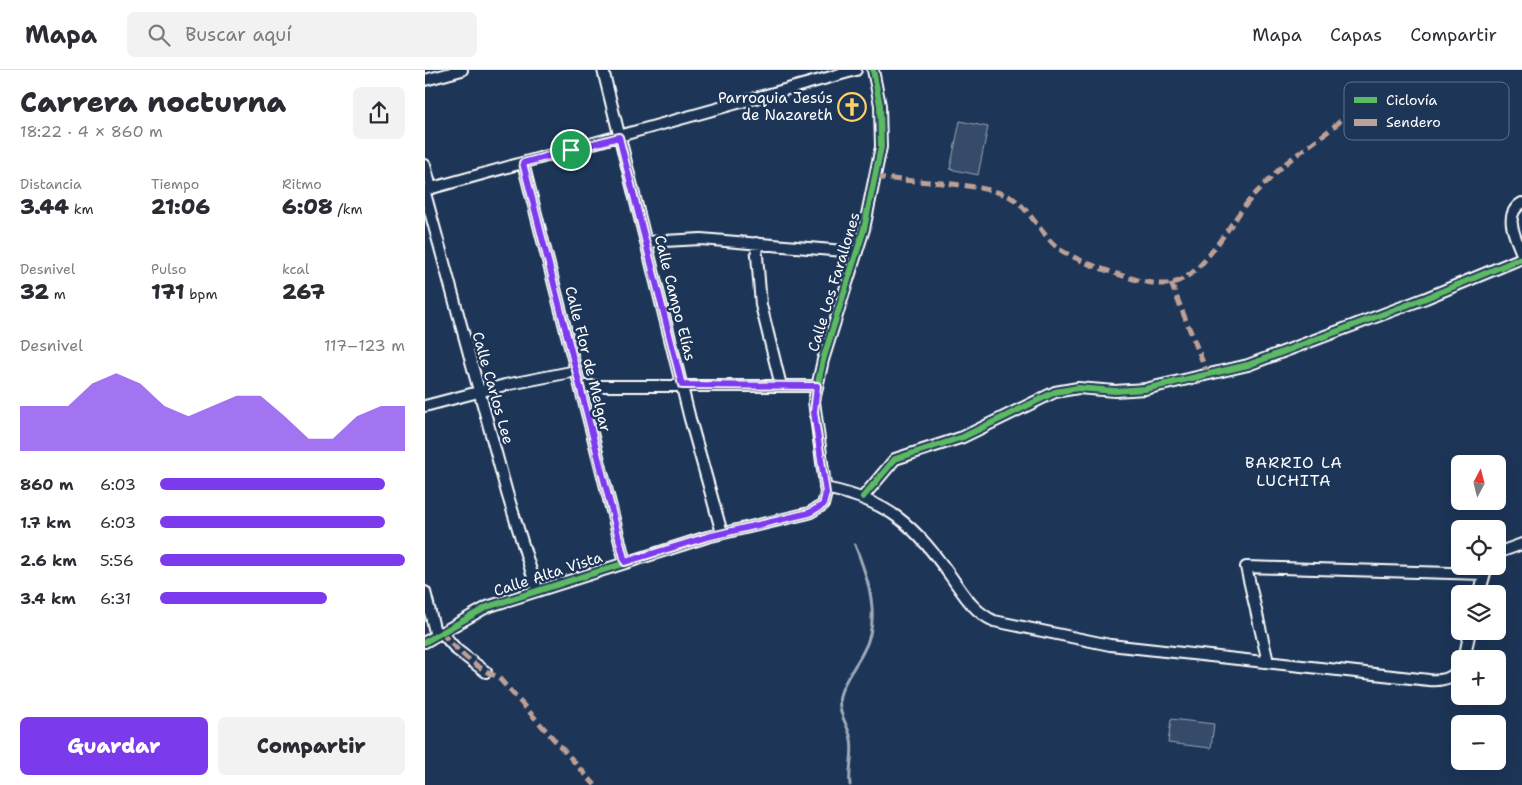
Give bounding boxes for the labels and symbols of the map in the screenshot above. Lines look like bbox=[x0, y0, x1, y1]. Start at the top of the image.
legend bbox=[1344, 82, 1509, 140]
place label: Parroquia Jesús de Nazareth bbox=[718, 88, 833, 125]
text: Ciclovía bbox=[1386, 91, 1438, 109]
church icon: Parroquia Jesús de Nazareth bbox=[837, 92, 867, 122]
text: Sendero bbox=[1386, 113, 1441, 131]
pin bbox=[550, 129, 592, 171]
street label: Calle Los Farallones bbox=[803, 210, 865, 354]
street label: Calle Campo Elías bbox=[650, 233, 700, 363]
street label: Calle Flor de Melgar bbox=[560, 284, 616, 434]
street label: Calle Carlos Lee bbox=[467, 329, 519, 447]
district label: BARRIO LA LUCHITA bbox=[1245, 452, 1343, 491]
north arrow bbox=[1451, 455, 1506, 510]
street label: Calle Alta Vista bbox=[491, 547, 606, 601]

